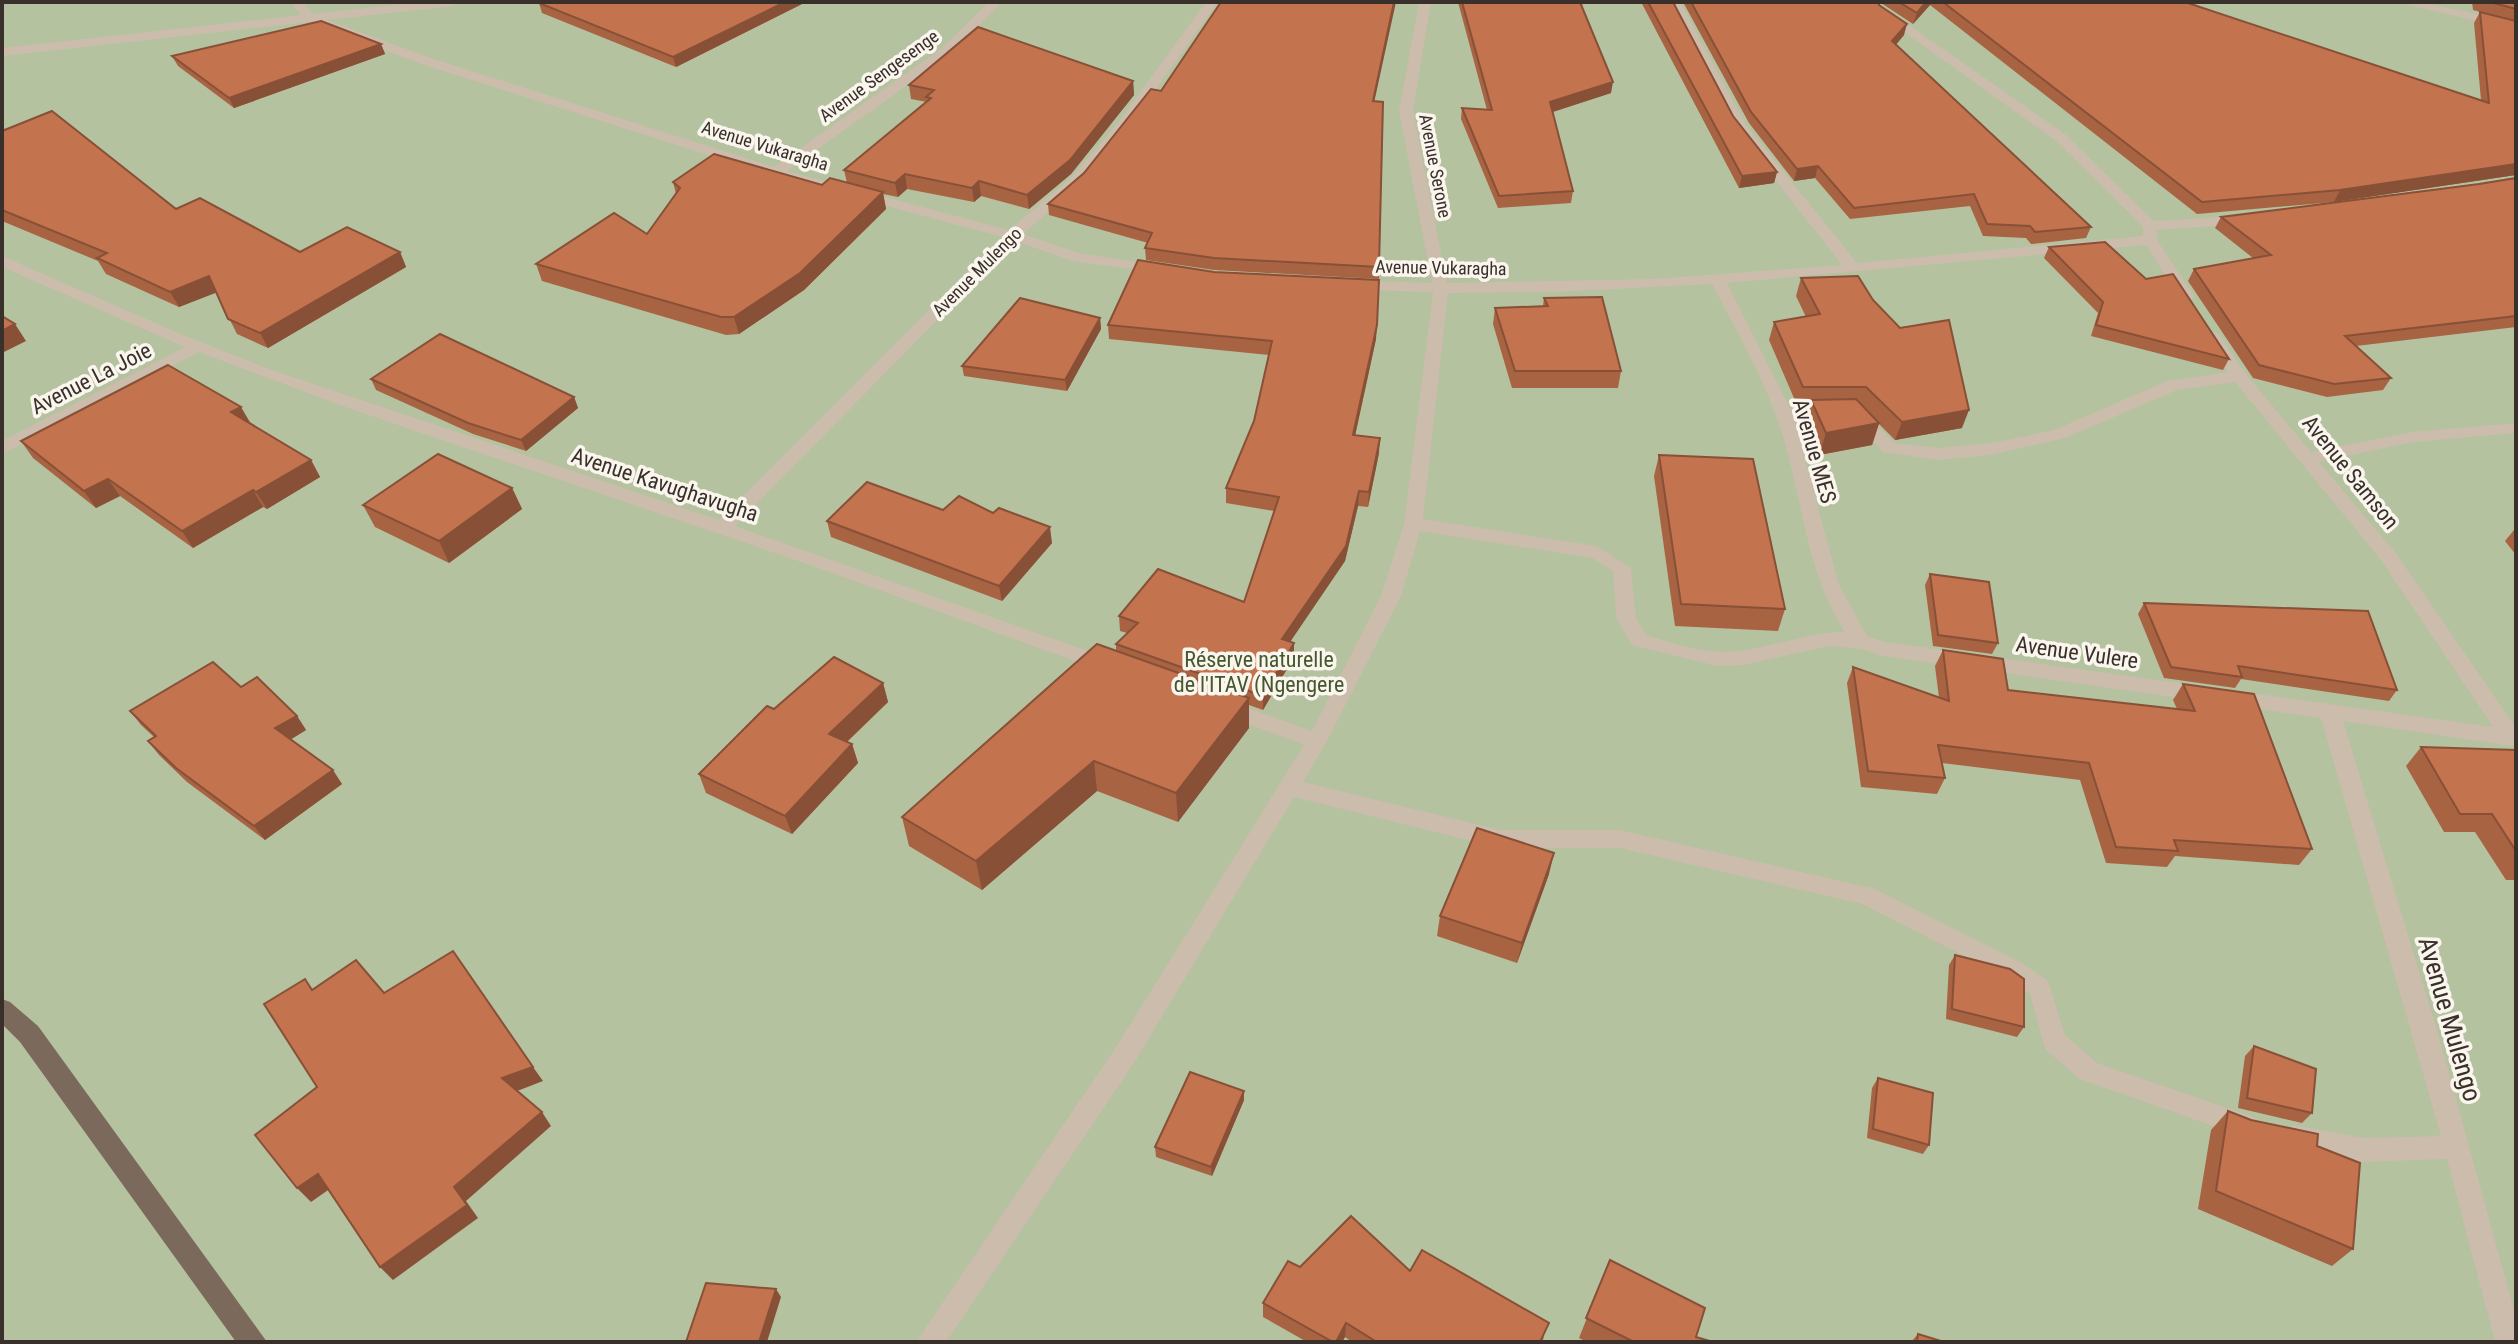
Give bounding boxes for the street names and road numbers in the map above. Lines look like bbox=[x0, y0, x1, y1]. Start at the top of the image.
street label: Avenue Sengesenge bbox=[815, 25, 942, 126]
street label: Avenue Serone bbox=[1415, 112, 1456, 220]
street label: Avenue Vukaragha bbox=[699, 116, 831, 175]
street label: Avenue Mulengo bbox=[928, 223, 1026, 321]
street label: Avenue Vukaragha bbox=[1375, 256, 1507, 279]
street label: Avenue La Joie bbox=[27, 337, 155, 419]
street label: Avenue MES bbox=[1788, 396, 1841, 506]
street label: Avenue Samson bbox=[2297, 411, 2404, 534]
street label: Avenue Kavughavugha bbox=[568, 443, 761, 526]
street label: Avenue Vulere bbox=[2014, 632, 2140, 673]
street label: Avenue Mulengo bbox=[2412, 933, 2488, 1105]

